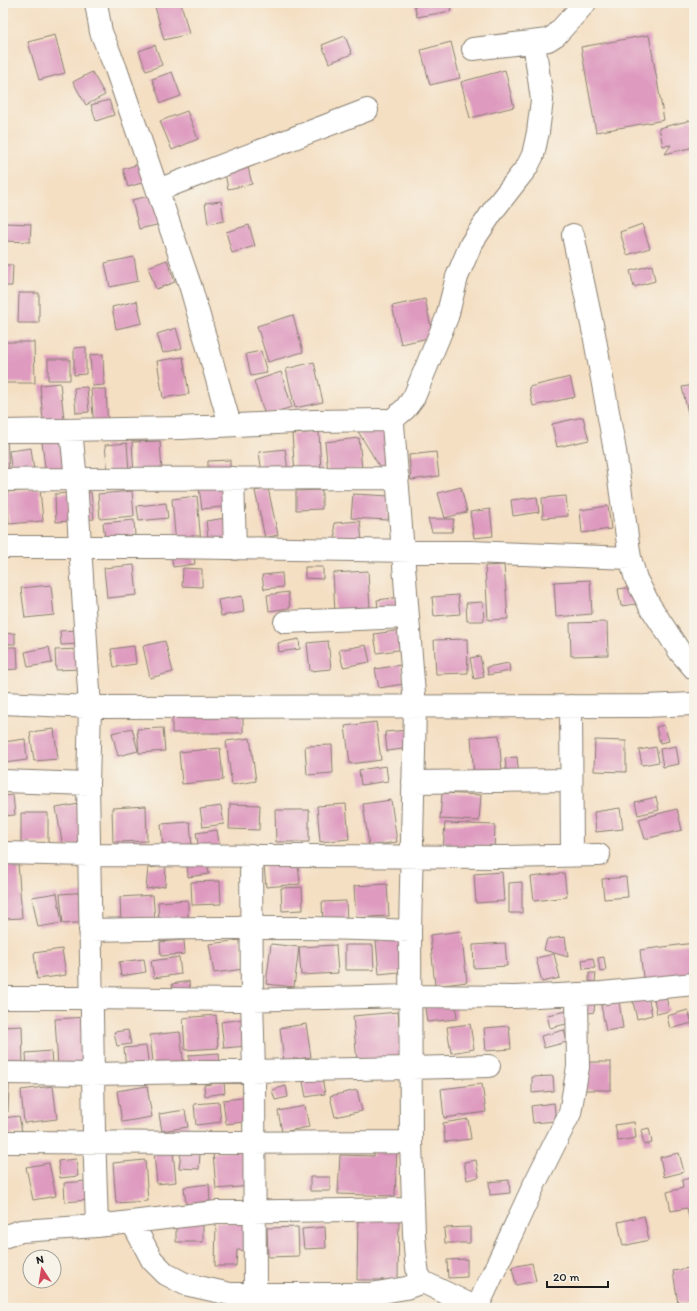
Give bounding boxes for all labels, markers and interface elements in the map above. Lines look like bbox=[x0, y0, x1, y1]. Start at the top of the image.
north arrow bbox=[22, 1249, 62, 1289]
text: N bbox=[35, 1253, 45, 1267]
scale bar bbox=[547, 1263, 608, 1289]
text: 20 m bbox=[553, 1270, 580, 1284]

